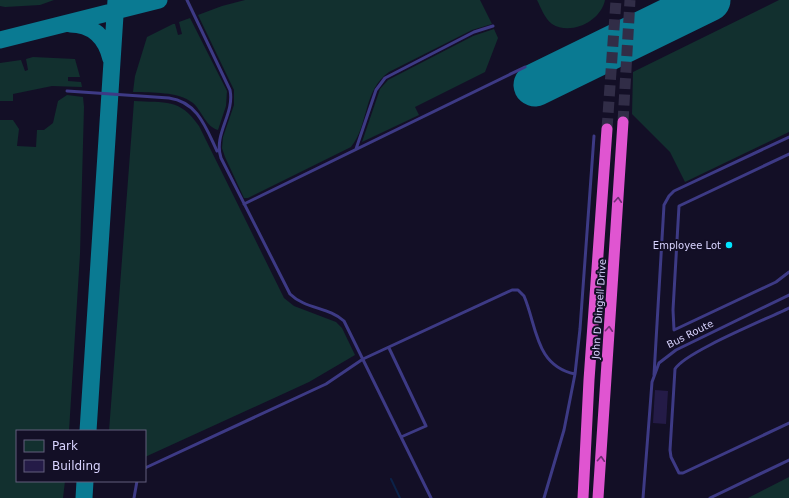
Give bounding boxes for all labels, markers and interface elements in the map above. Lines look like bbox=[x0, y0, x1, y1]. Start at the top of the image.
one-way arrow bbox=[614, 197, 623, 203]
place label: Employee Lot bbox=[653, 240, 721, 251]
marker: Employee Lot bbox=[724, 240, 734, 250]
street label: John D Dingell Drive bbox=[590, 258, 608, 361]
street label: Bus Route bbox=[665, 318, 715, 350]
one-way arrow bbox=[605, 326, 614, 332]
legend bbox=[16, 430, 146, 482]
text: Park bbox=[52, 439, 78, 453]
one-way arrow bbox=[596, 456, 605, 462]
text: Building bbox=[52, 459, 101, 473]

